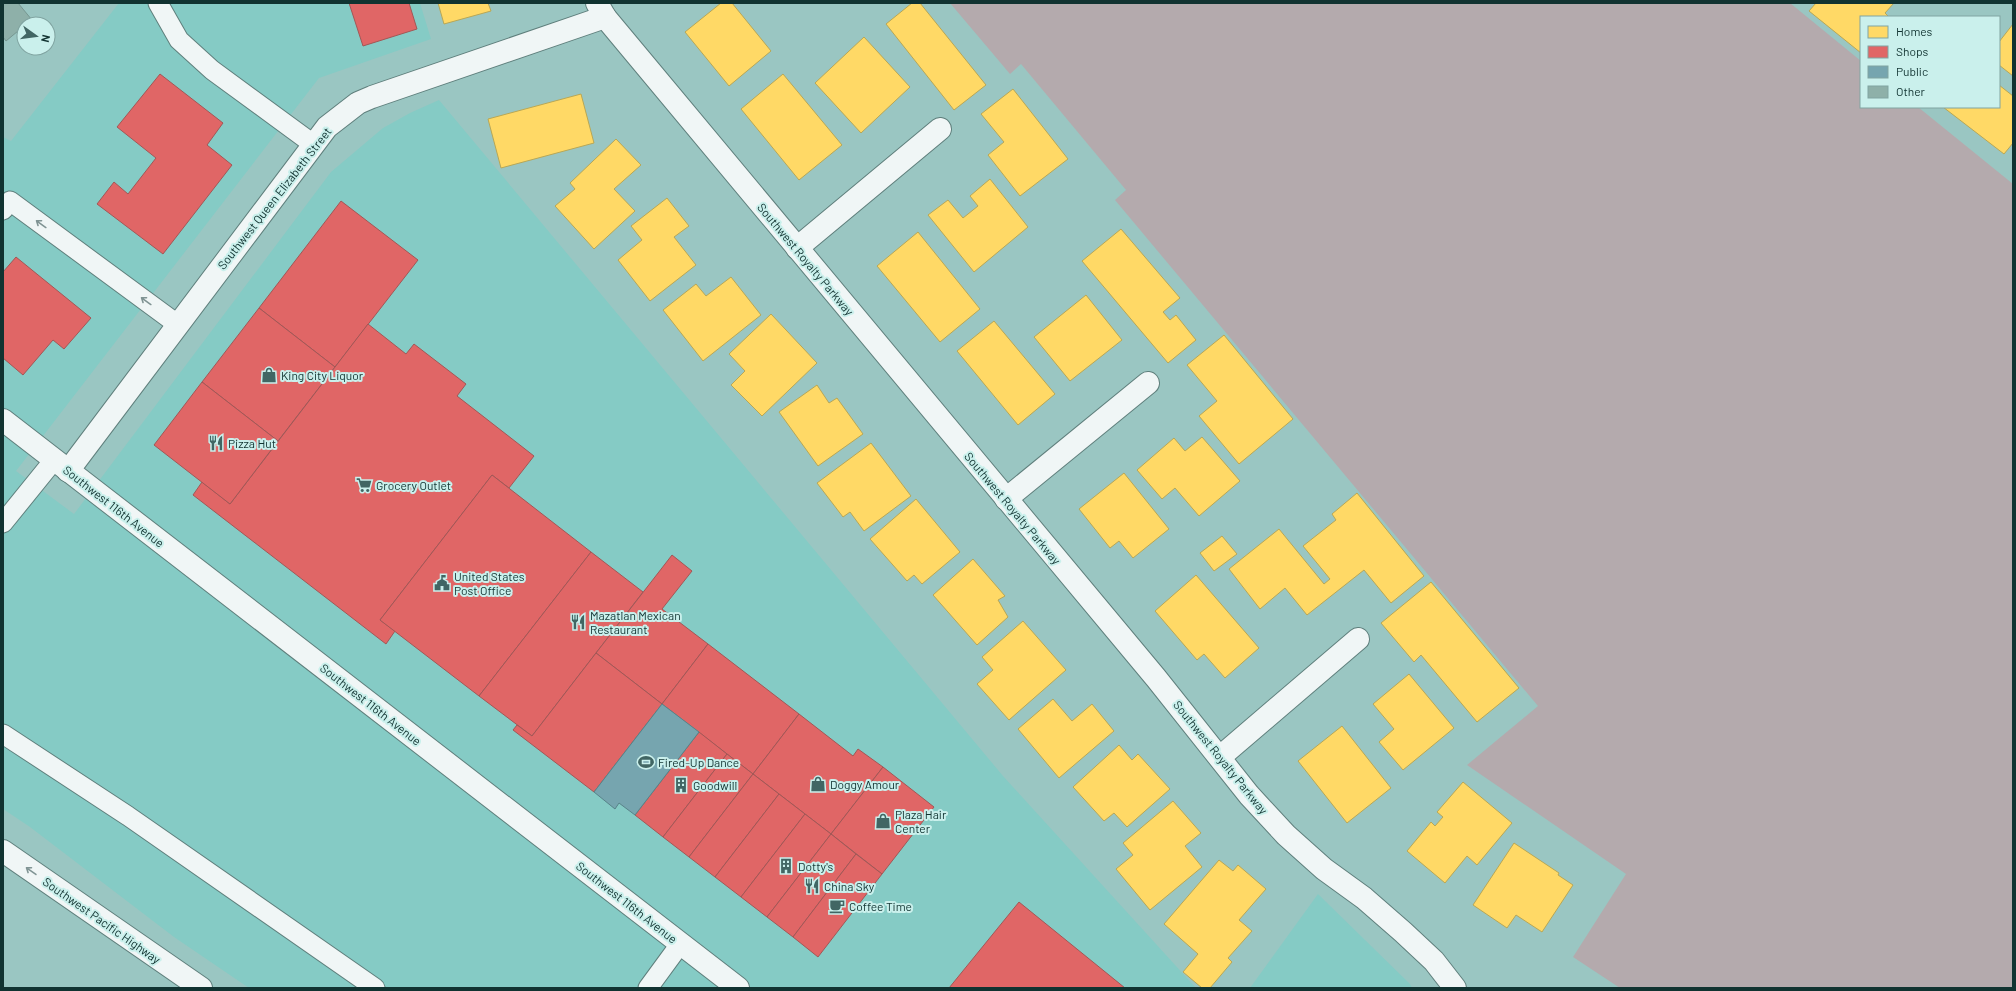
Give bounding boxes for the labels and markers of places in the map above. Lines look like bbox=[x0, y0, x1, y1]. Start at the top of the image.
shop icon: King City Liquor bbox=[260, 366, 278, 384]
place label: King City Liquor bbox=[281, 368, 364, 382]
restaurant icon: Pizza Hut bbox=[207, 434, 225, 452]
place label: Pizza Hut bbox=[228, 436, 276, 450]
supermarket icon: Grocery Outlet bbox=[355, 476, 373, 494]
place label: Grocery Outlet bbox=[376, 478, 451, 492]
place label: United States Post Office bbox=[454, 569, 525, 597]
public building icon: United States Post Office bbox=[433, 574, 451, 592]
place label: Mazatlan Mexican Restaurant bbox=[590, 608, 681, 636]
restaurant icon: Mazatlan Mexican Restaurant bbox=[569, 613, 587, 631]
sports icon: Fired-Up Dance bbox=[637, 753, 655, 771]
place label: Fired-Up Dance bbox=[658, 755, 739, 769]
shop icon: Doggy Amour bbox=[809, 775, 827, 793]
building icon: Goodwill bbox=[672, 776, 690, 794]
place label: Doggy Amour bbox=[830, 777, 900, 791]
place label: Goodwill bbox=[693, 778, 737, 792]
place label: Plaza Hair Center bbox=[895, 807, 947, 835]
shop icon: Plaza Hair Center bbox=[874, 812, 892, 830]
building icon: Dotty's bbox=[777, 857, 795, 875]
place label: Dotty's bbox=[798, 859, 833, 873]
restaurant icon: China Sky bbox=[803, 877, 821, 895]
place label: China Sky bbox=[824, 879, 875, 893]
cafe icon: Coffee Time bbox=[828, 897, 846, 915]
place label: Coffee Time bbox=[849, 899, 912, 913]

